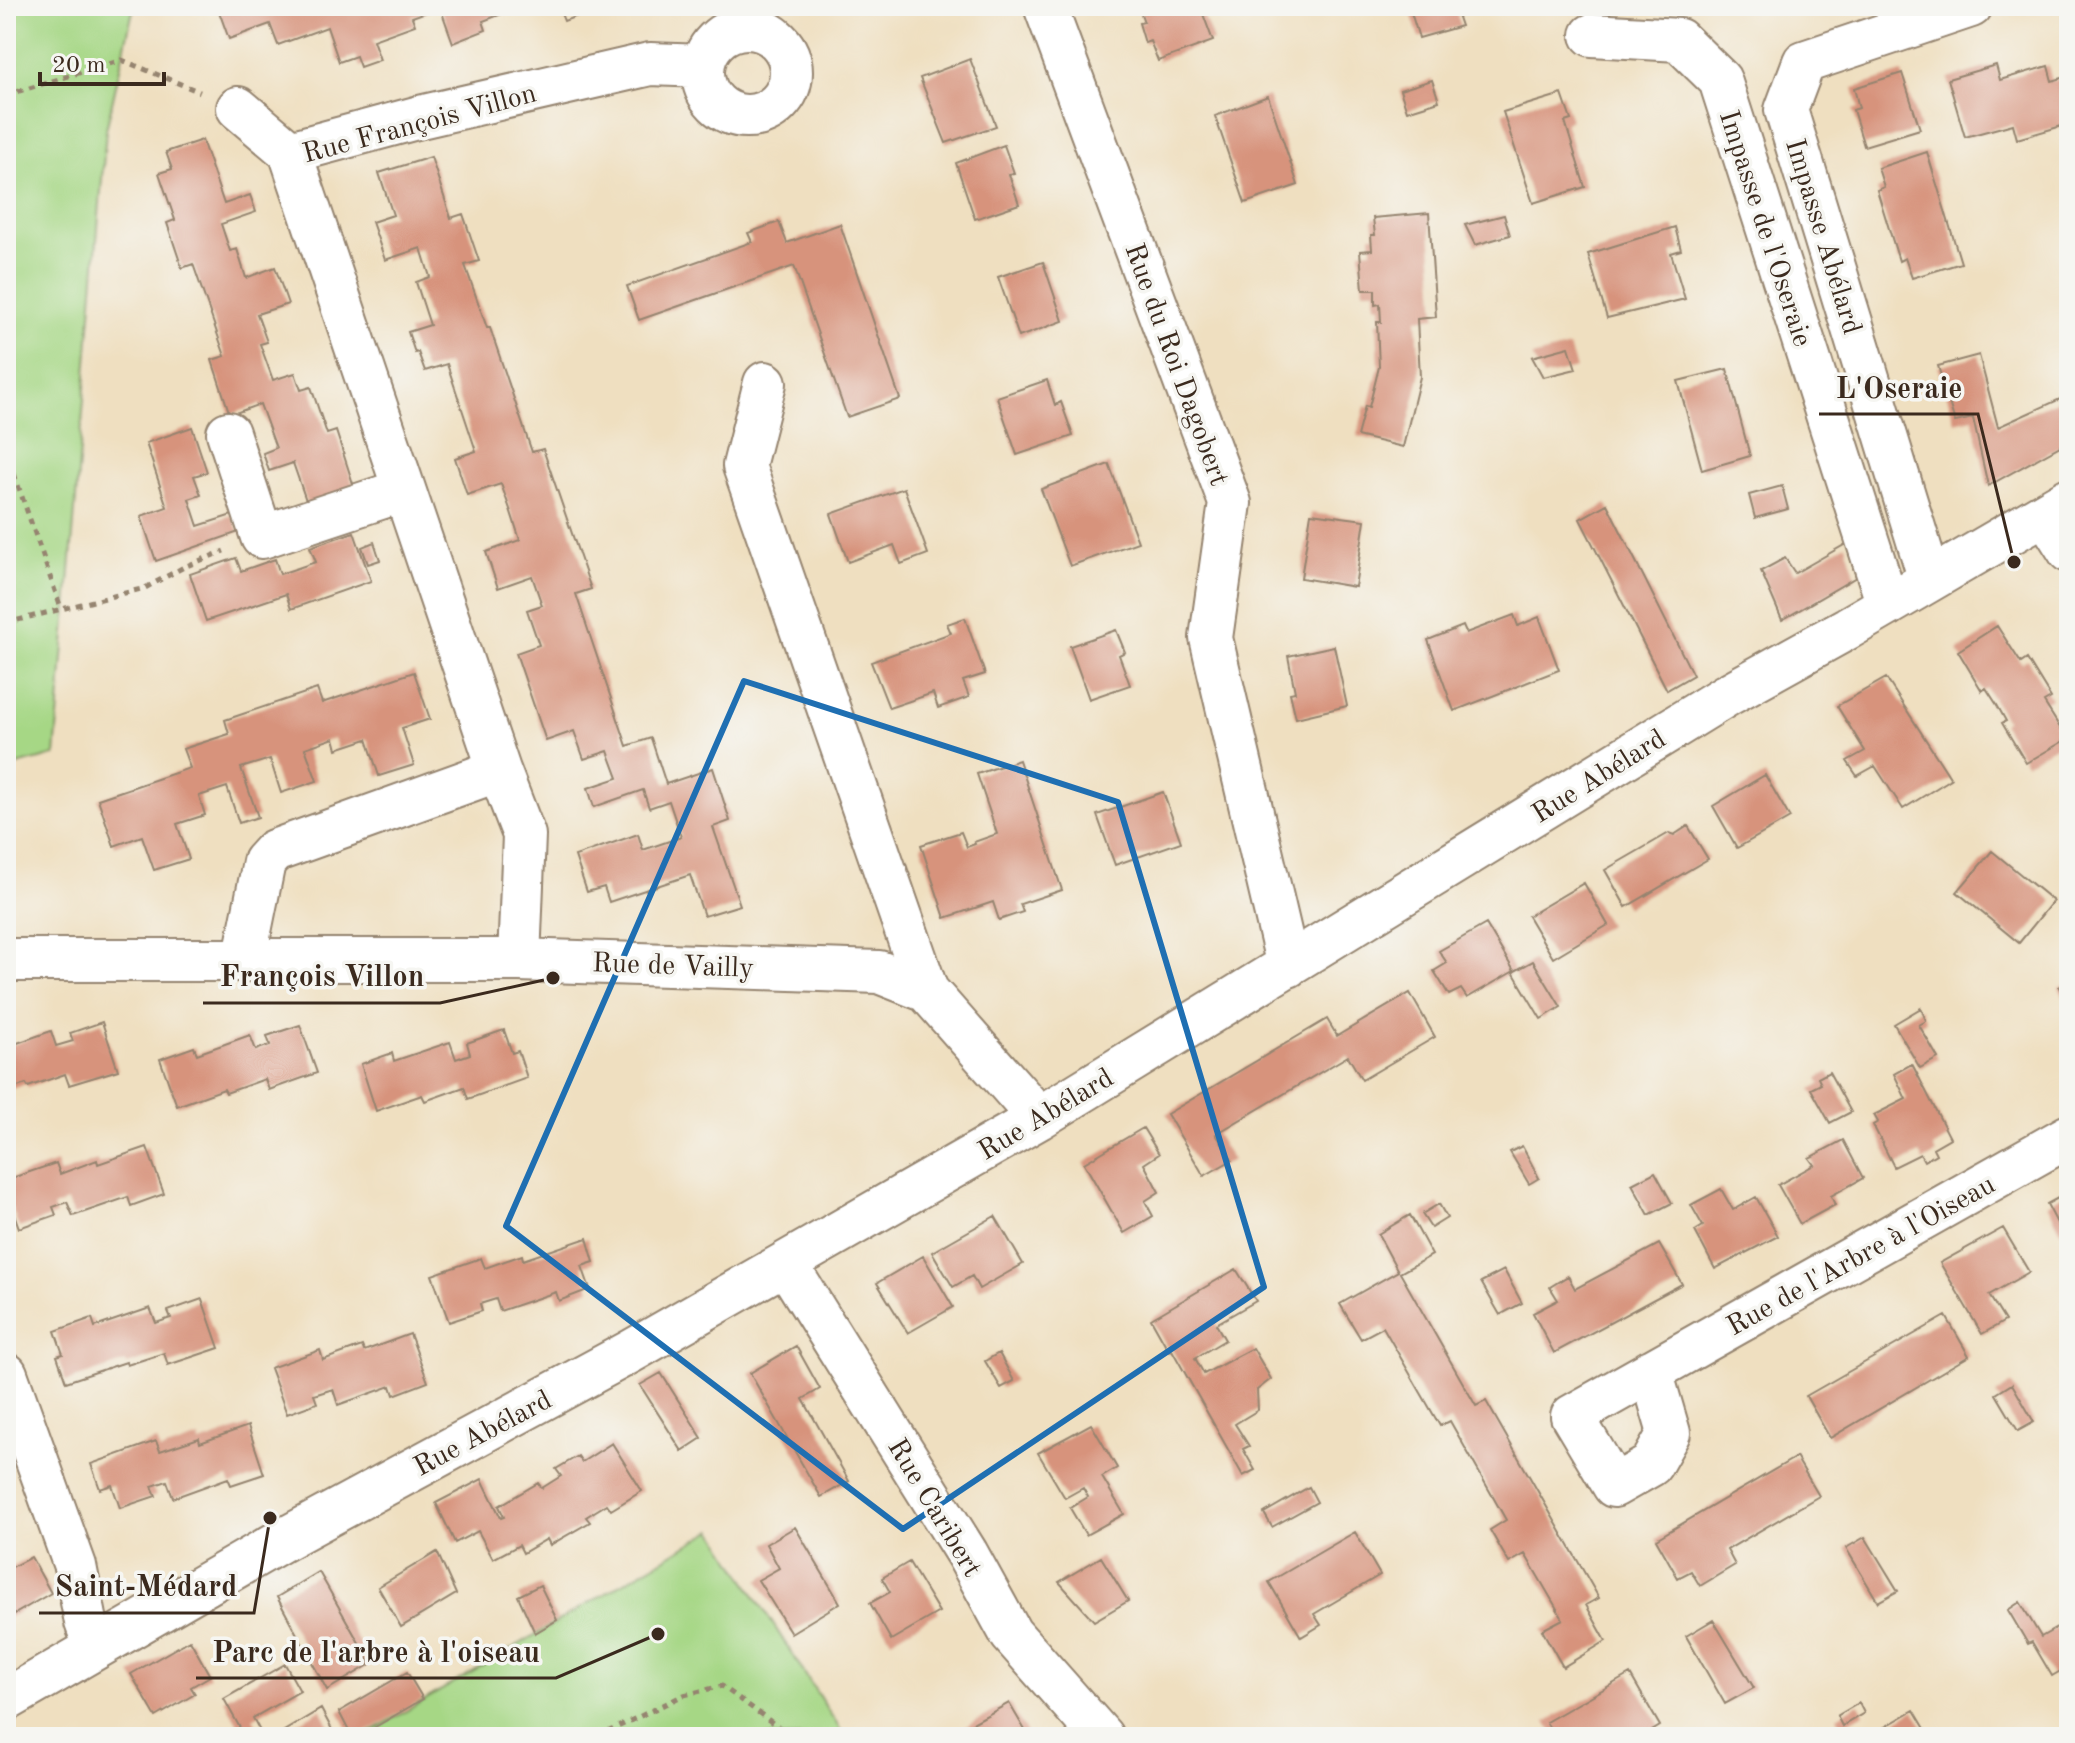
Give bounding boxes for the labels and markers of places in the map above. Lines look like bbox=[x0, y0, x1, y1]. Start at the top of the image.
callout: L'Oseraie bbox=[1819, 360, 1978, 414]
callout: François Villon bbox=[203, 949, 440, 1003]
callout: Saint-Médard bbox=[39, 1559, 254, 1613]
callout: Parc de l'arbre à l'oiseau bbox=[196, 1624, 556, 1678]

